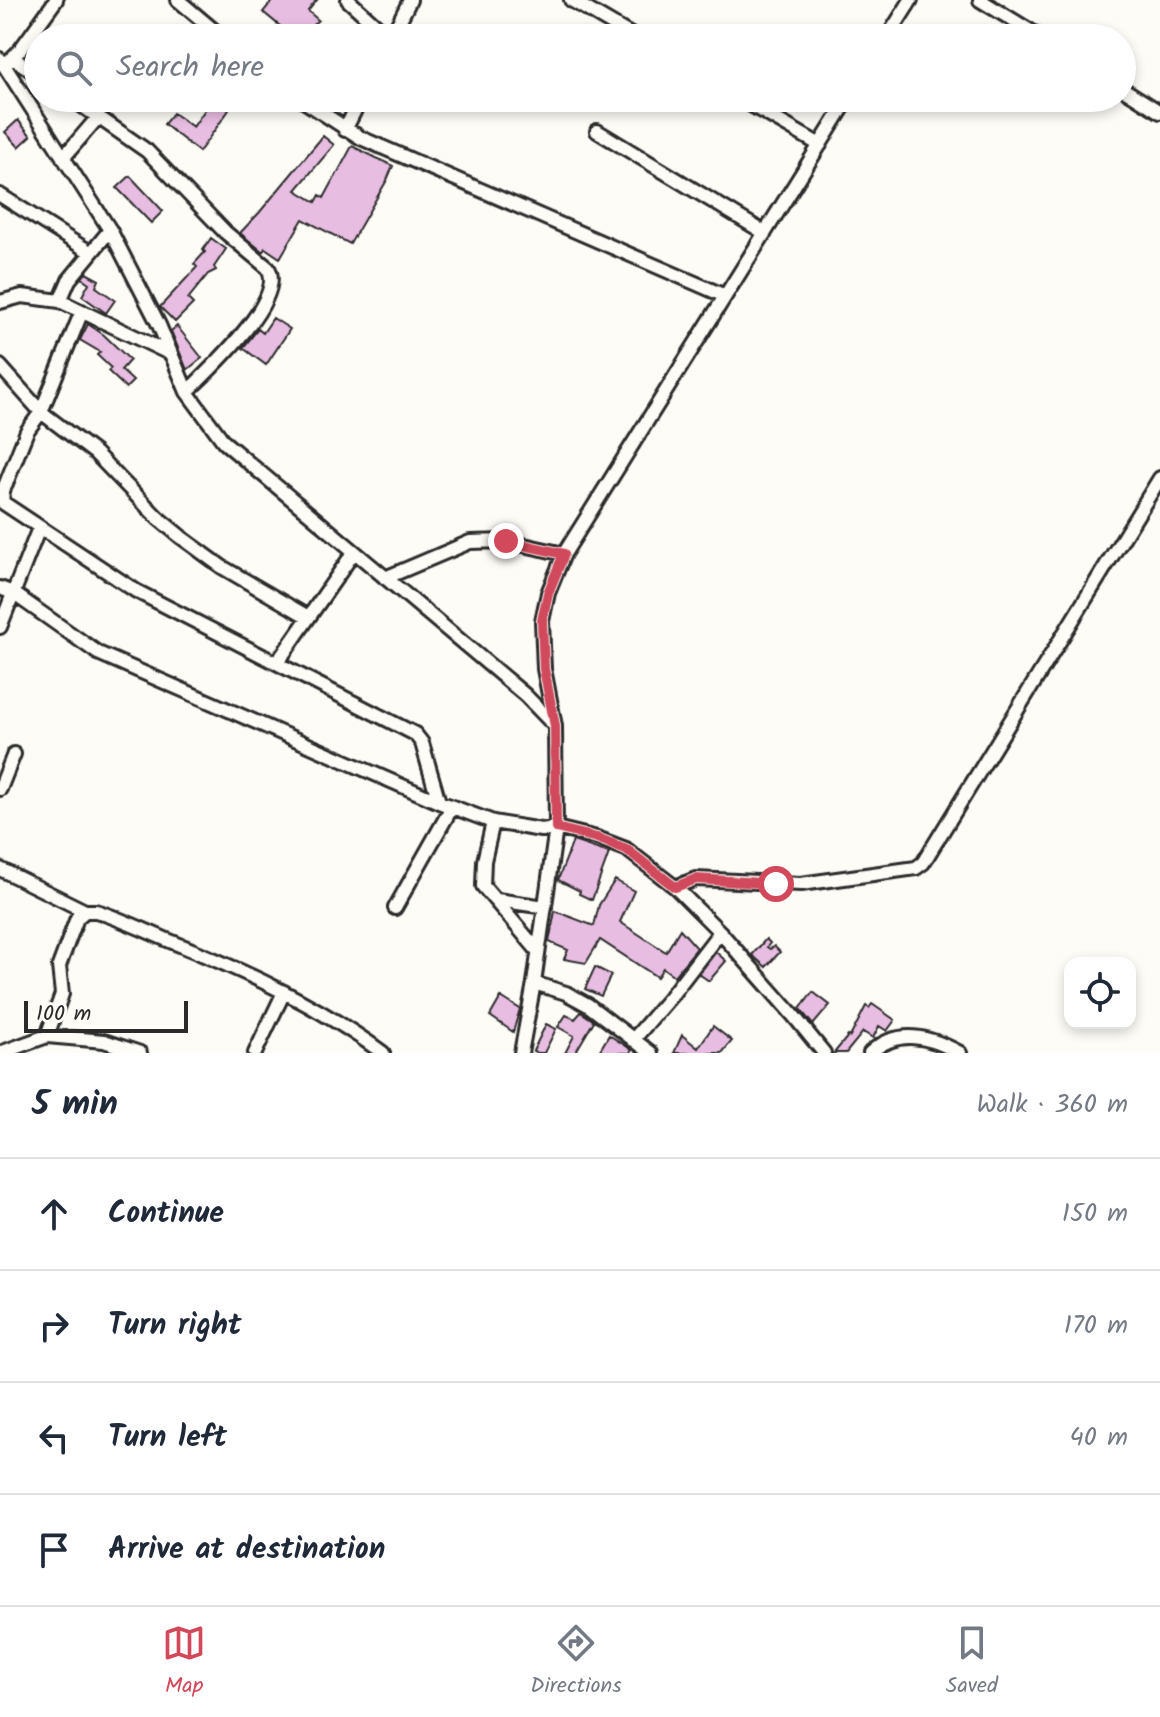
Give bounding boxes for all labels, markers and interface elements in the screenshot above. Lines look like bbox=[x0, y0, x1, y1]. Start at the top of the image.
search box bbox=[24, 24, 1136, 112]
text: Search here bbox=[116, 44, 264, 92]
icon: search bbox=[52, 46, 96, 90]
route end bbox=[488, 523, 524, 559]
route start bbox=[758, 866, 794, 902]
map controls bbox=[1064, 957, 1136, 1029]
button: locate bbox=[1064, 957, 1136, 1029]
scale bar bbox=[24, 997, 188, 1033]
text: 100 m bbox=[36, 997, 91, 1032]
text: 5 min bbox=[32, 1078, 118, 1132]
text: Walk · 360 m bbox=[976, 1084, 1128, 1126]
text: Continue bbox=[108, 1190, 224, 1238]
icon: ahead bbox=[32, 1192, 76, 1236]
text: 150 m bbox=[1062, 1193, 1128, 1235]
text: Turn right bbox=[108, 1302, 241, 1350]
icon: right bbox=[32, 1304, 76, 1348]
text: 170 m bbox=[1064, 1305, 1128, 1347]
text: Turn left bbox=[108, 1414, 227, 1462]
icon: left bbox=[32, 1416, 76, 1460]
text: 40 m bbox=[1070, 1417, 1128, 1459]
text: Arrive at destination bbox=[108, 1526, 385, 1574]
icon: arrive bbox=[32, 1528, 76, 1572]
tab: Map bbox=[162, 1621, 206, 1704]
tab: Directions bbox=[530, 1621, 622, 1704]
tab: Saved bbox=[946, 1621, 998, 1704]

